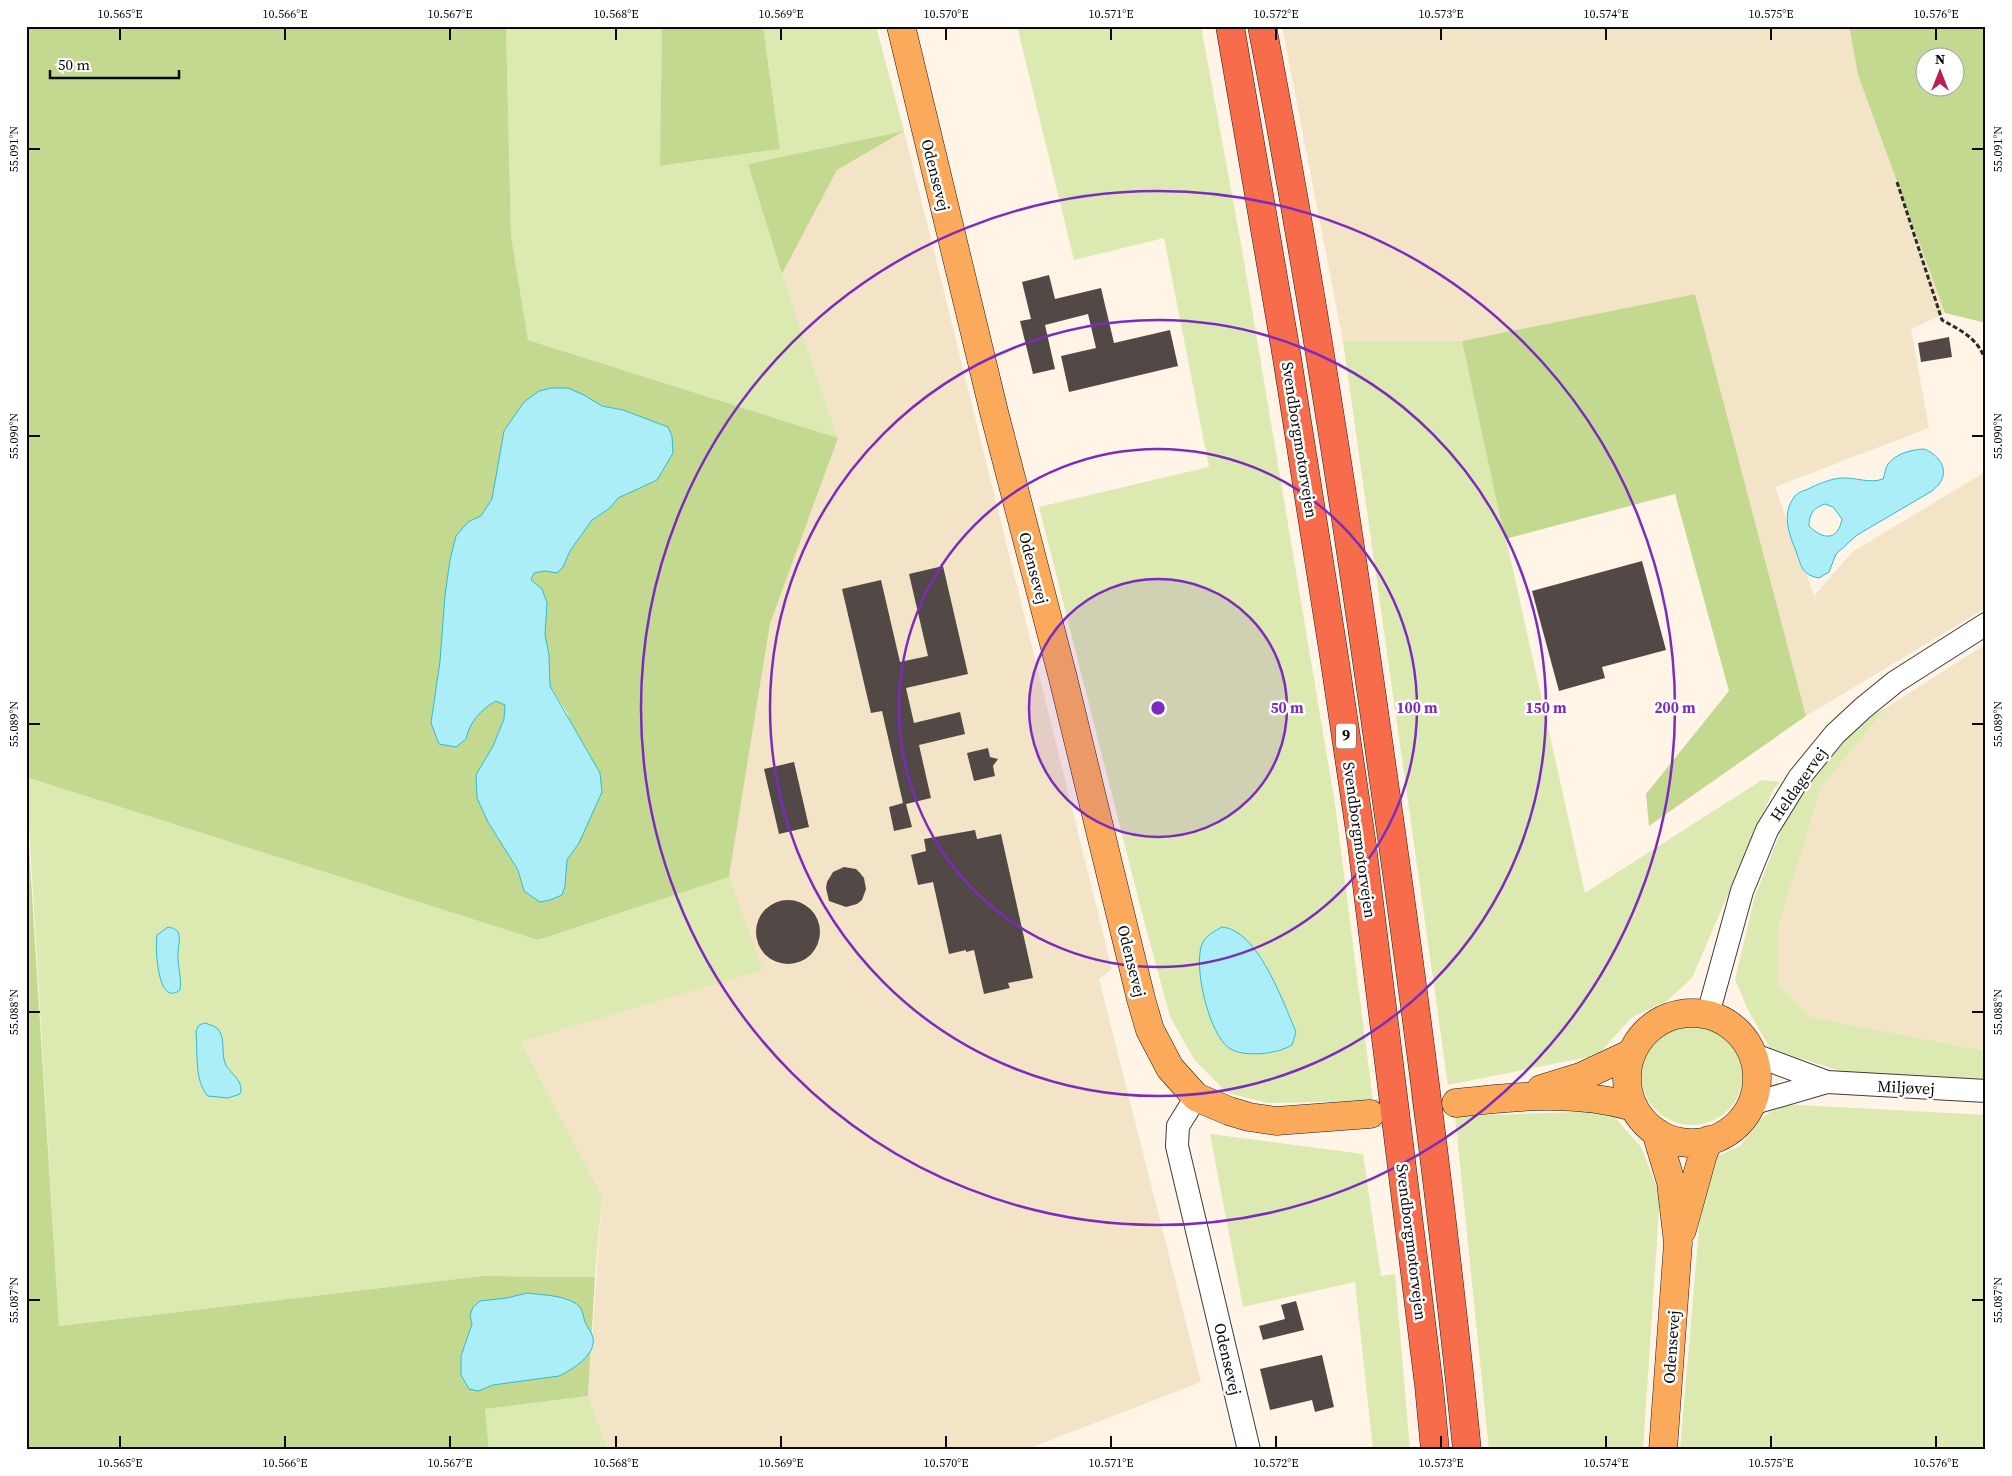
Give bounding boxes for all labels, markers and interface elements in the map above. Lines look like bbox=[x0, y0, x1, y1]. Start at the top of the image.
text: 10.565°E bbox=[98, 6, 142, 22]
text: 10.566°E bbox=[263, 6, 307, 22]
text: 10.567°E bbox=[428, 6, 472, 22]
text: 10.568°E bbox=[594, 6, 638, 22]
text: 10.569°E bbox=[759, 6, 803, 22]
text: 10.570°E bbox=[924, 6, 968, 22]
text: 10.571°E bbox=[1089, 6, 1133, 22]
text: 10.572°E bbox=[1254, 6, 1298, 22]
text: 10.573°E bbox=[1419, 6, 1463, 22]
text: 10.574°E bbox=[1584, 6, 1628, 22]
text: 10.575°E bbox=[1749, 6, 1793, 22]
text: 10.576°E bbox=[1914, 6, 1958, 22]
scale bar bbox=[50, 48, 179, 80]
north arrow bbox=[1914, 48, 1964, 98]
text: N bbox=[1935, 49, 1945, 69]
text: 50 m bbox=[58, 54, 90, 75]
text: 55.091°N bbox=[6, 126, 22, 172]
text: 55.091°N bbox=[1990, 126, 2006, 172]
street label: Odensevej bbox=[916, 137, 956, 213]
street label: Svendborgmotorvejen bbox=[1277, 360, 1323, 520]
text: 55.090°N bbox=[6, 413, 22, 459]
text: 55.090°N bbox=[1990, 413, 2006, 459]
street label: Odensevej bbox=[1014, 530, 1054, 606]
text: 50 m bbox=[1270, 697, 1304, 718]
text: 100 m bbox=[1396, 697, 1438, 718]
text: 150 m bbox=[1525, 697, 1567, 718]
text: 200 m bbox=[1654, 697, 1696, 718]
centre of rings bbox=[1149, 699, 1167, 717]
text: 55.089°N bbox=[6, 701, 22, 747]
text: 55.089°N bbox=[1990, 701, 2006, 747]
road number: 9 bbox=[1336, 724, 1356, 748]
street label: Heldagervej bbox=[1764, 743, 1832, 825]
street label: Svendborgmotorvejen bbox=[1338, 760, 1382, 920]
street label: Odensevej bbox=[1112, 923, 1152, 999]
text: 55.088°N bbox=[6, 989, 22, 1035]
text: 55.088°N bbox=[1990, 989, 2006, 1035]
street label: Miljøvej bbox=[1877, 1075, 1935, 1099]
street label: Svendborgmotorvejen bbox=[1391, 1162, 1433, 1322]
text: 55.087°N bbox=[6, 1277, 22, 1323]
text: 55.087°N bbox=[1990, 1277, 2006, 1323]
street label: Odensevej bbox=[1657, 1310, 1685, 1384]
street label: Odensevej bbox=[1209, 1321, 1247, 1397]
text: 10.565°E bbox=[98, 1455, 142, 1471]
text: 10.566°E bbox=[263, 1455, 307, 1471]
text: 10.567°E bbox=[428, 1455, 472, 1471]
text: 10.568°E bbox=[594, 1455, 638, 1471]
text: 10.569°E bbox=[759, 1455, 803, 1471]
text: 10.570°E bbox=[924, 1455, 968, 1471]
text: 10.571°E bbox=[1089, 1455, 1133, 1471]
text: 10.572°E bbox=[1254, 1455, 1298, 1471]
text: 10.573°E bbox=[1419, 1455, 1463, 1471]
text: 10.574°E bbox=[1584, 1455, 1628, 1471]
text: 10.575°E bbox=[1749, 1455, 1793, 1471]
text: 10.576°E bbox=[1914, 1455, 1958, 1471]

